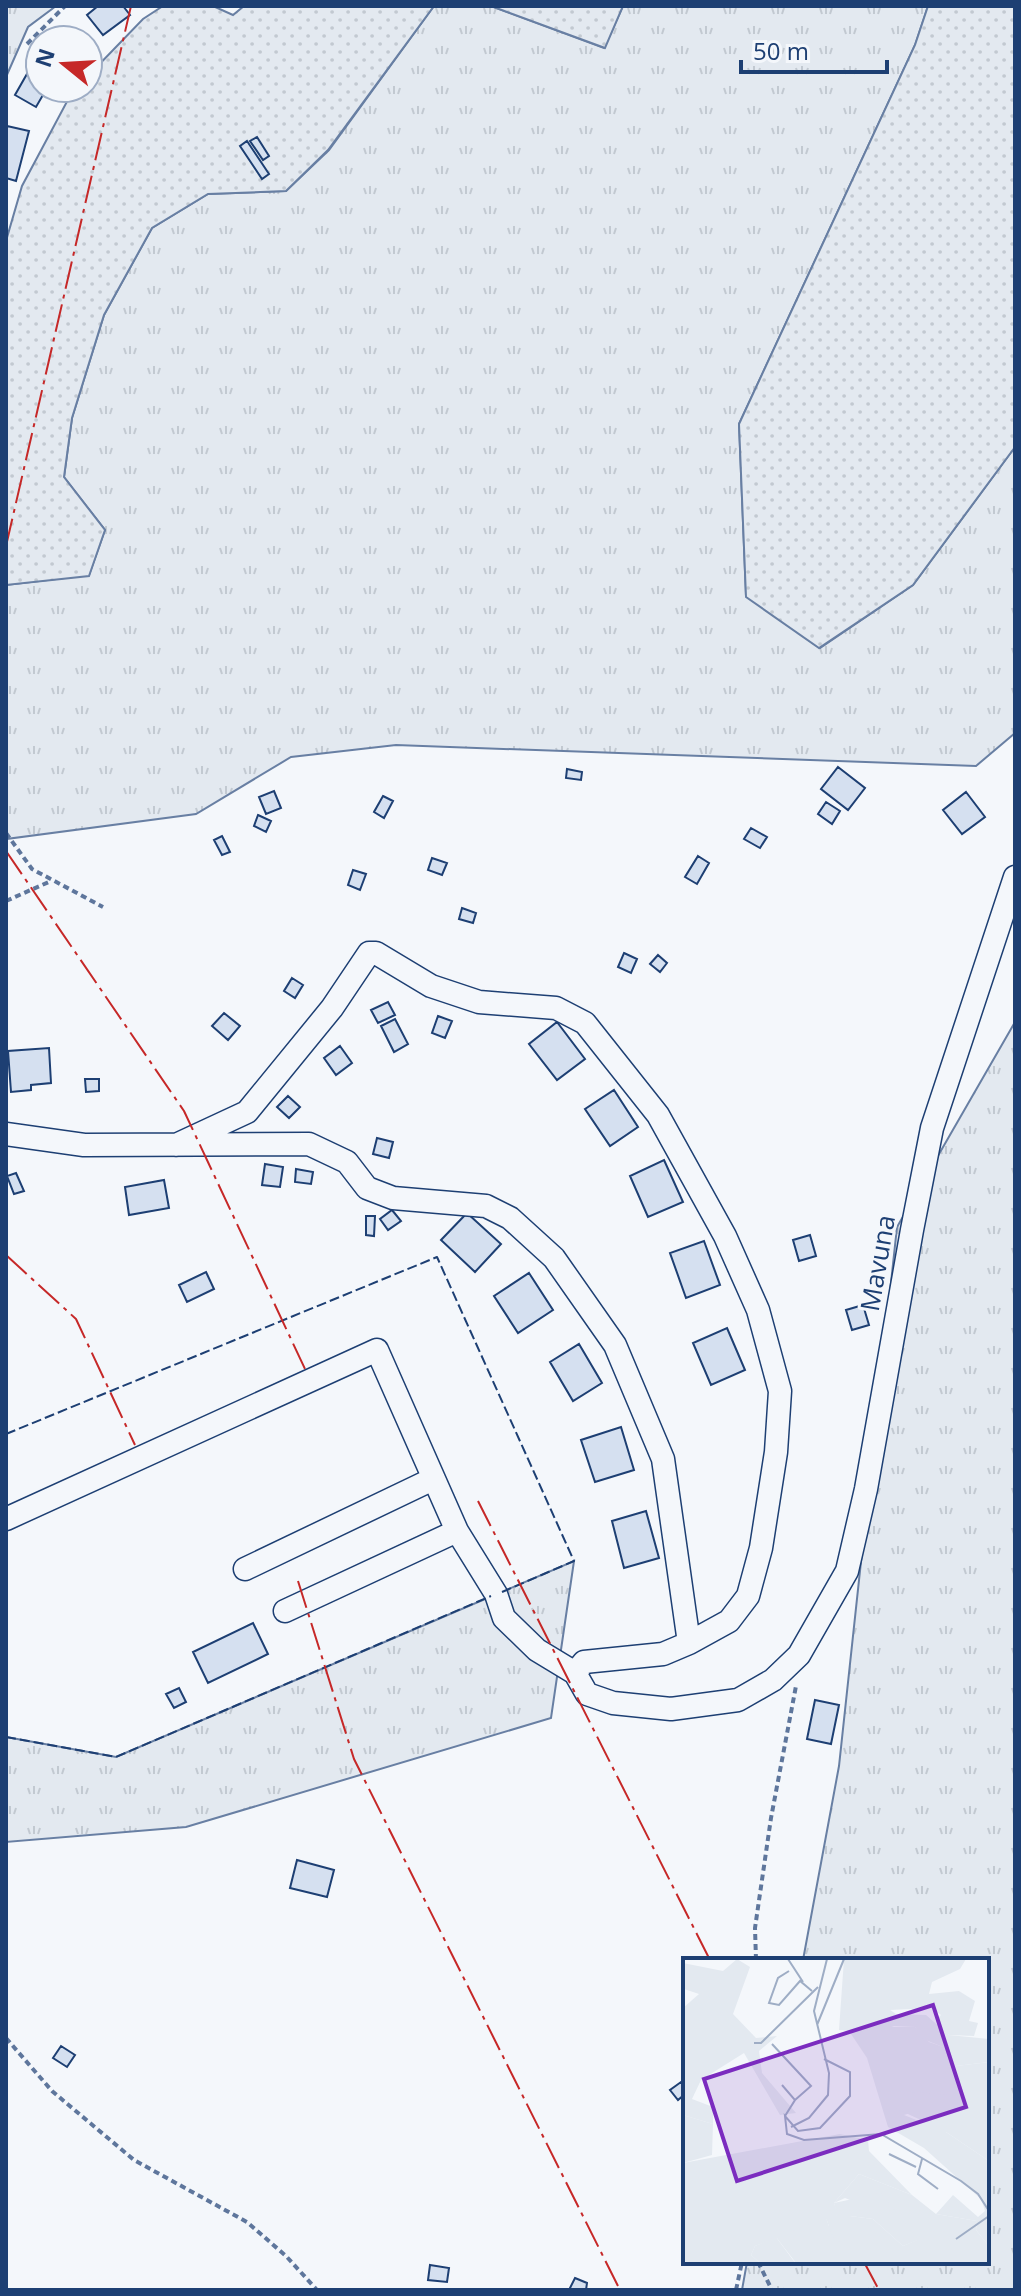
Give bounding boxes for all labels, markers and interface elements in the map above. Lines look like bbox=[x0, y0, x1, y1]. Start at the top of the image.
north arrow bbox=[24, 24, 104, 104]
scale bar bbox=[741, 24, 887, 74]
text: 50 m bbox=[753, 34, 809, 67]
text: N bbox=[27, 44, 61, 71]
street label: Mavuna bbox=[851, 1212, 903, 1314]
inset map bbox=[683, 1958, 989, 2264]

